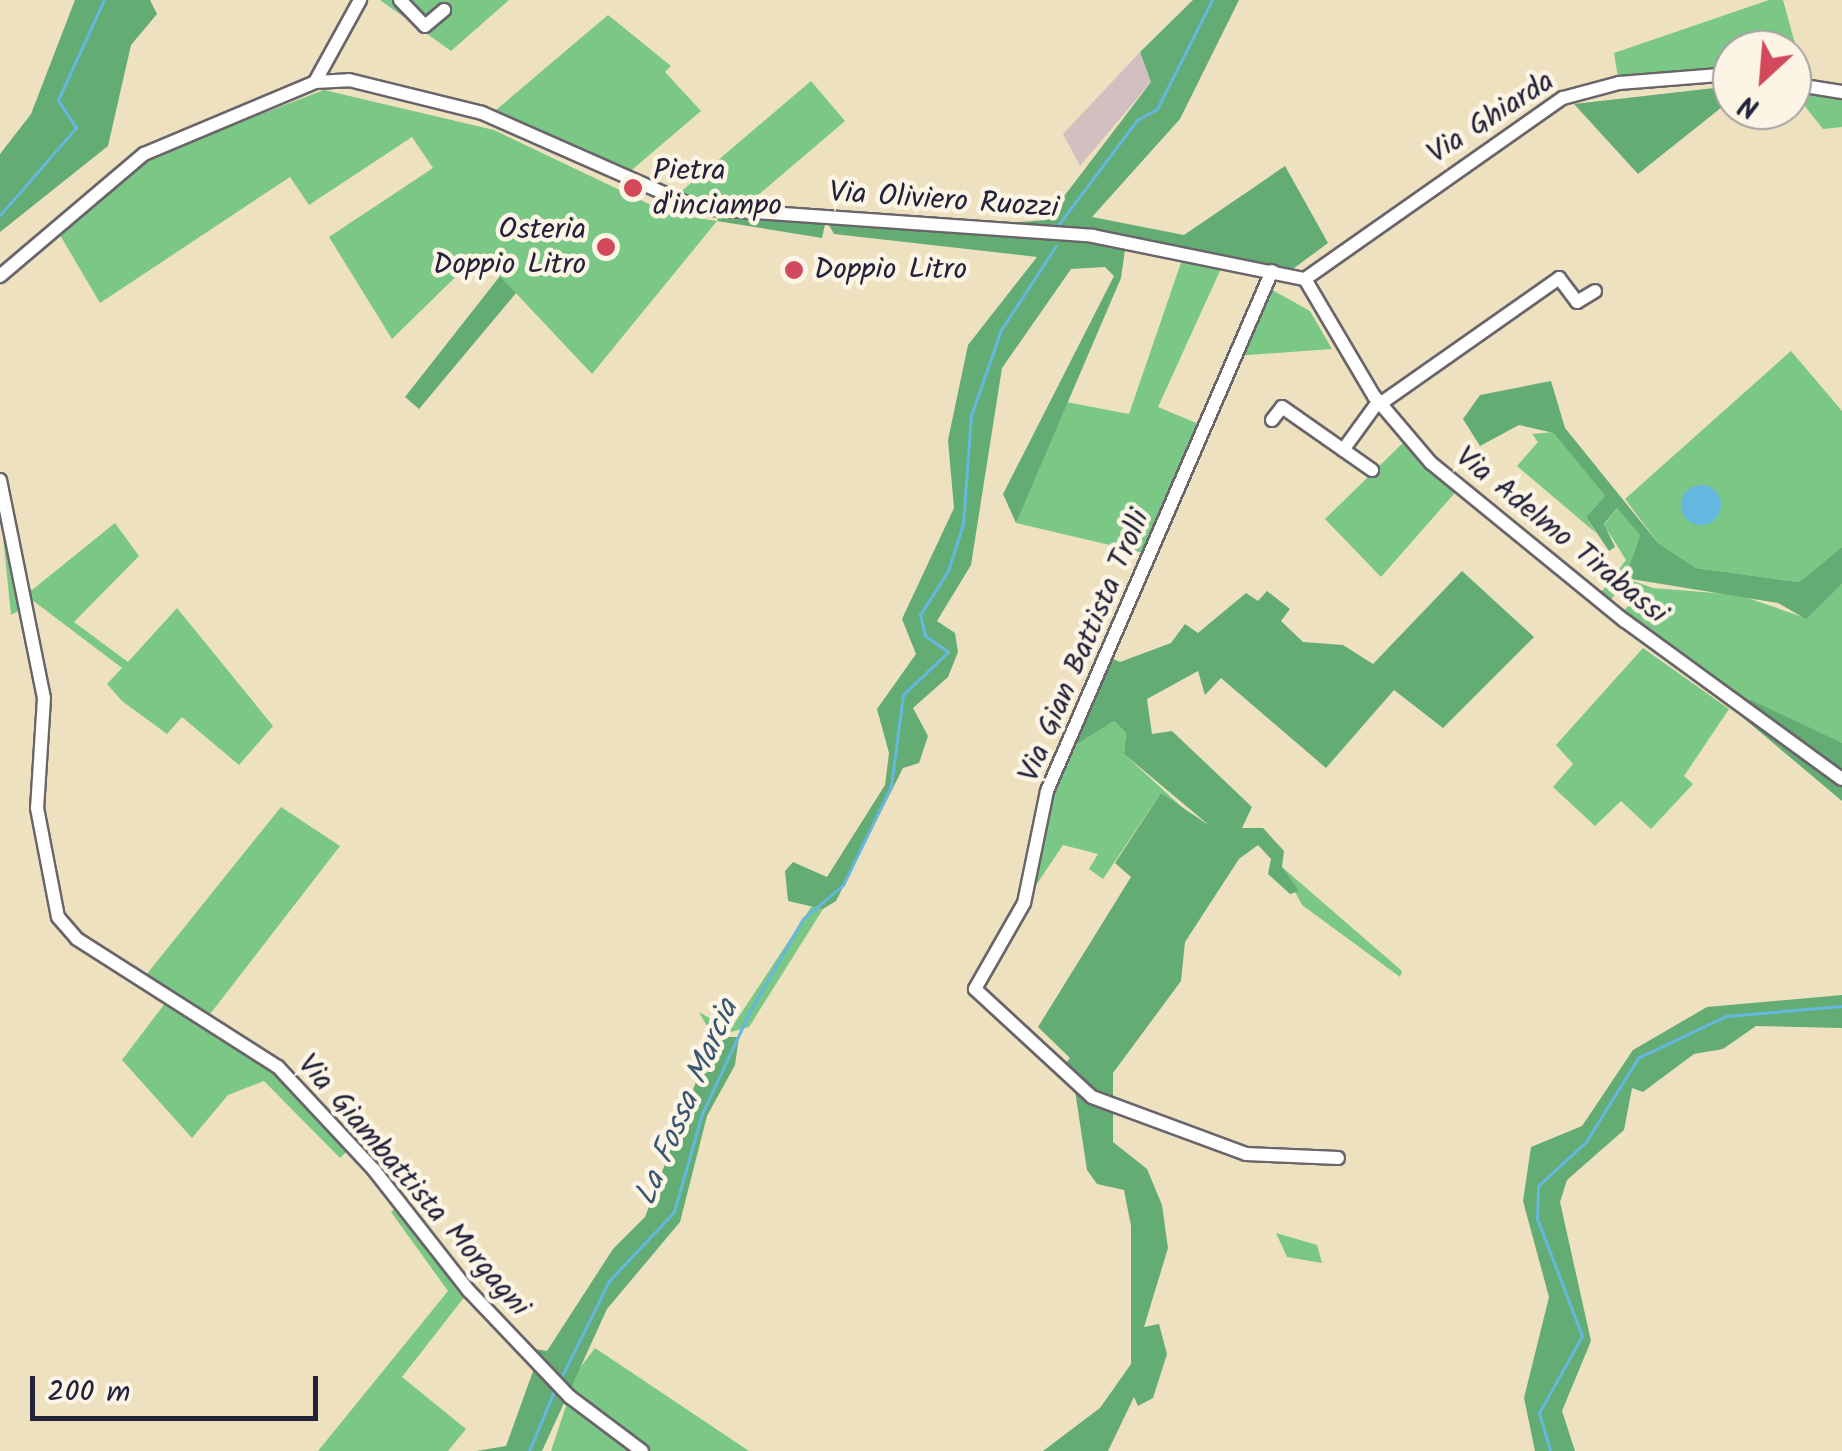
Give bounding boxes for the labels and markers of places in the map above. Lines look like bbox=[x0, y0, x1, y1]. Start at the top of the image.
place label: Pietra d'inciampo bbox=[653, 153, 782, 224]
marker: Pietra d'inciampo bbox=[622, 177, 644, 199]
place label: Osteria Doppio Litro bbox=[433, 212, 586, 282]
marker: Osteria Doppio Litro bbox=[595, 236, 617, 258]
place label: Doppio Litro bbox=[814, 252, 967, 288]
marker: Doppio Litro bbox=[783, 259, 805, 281]

